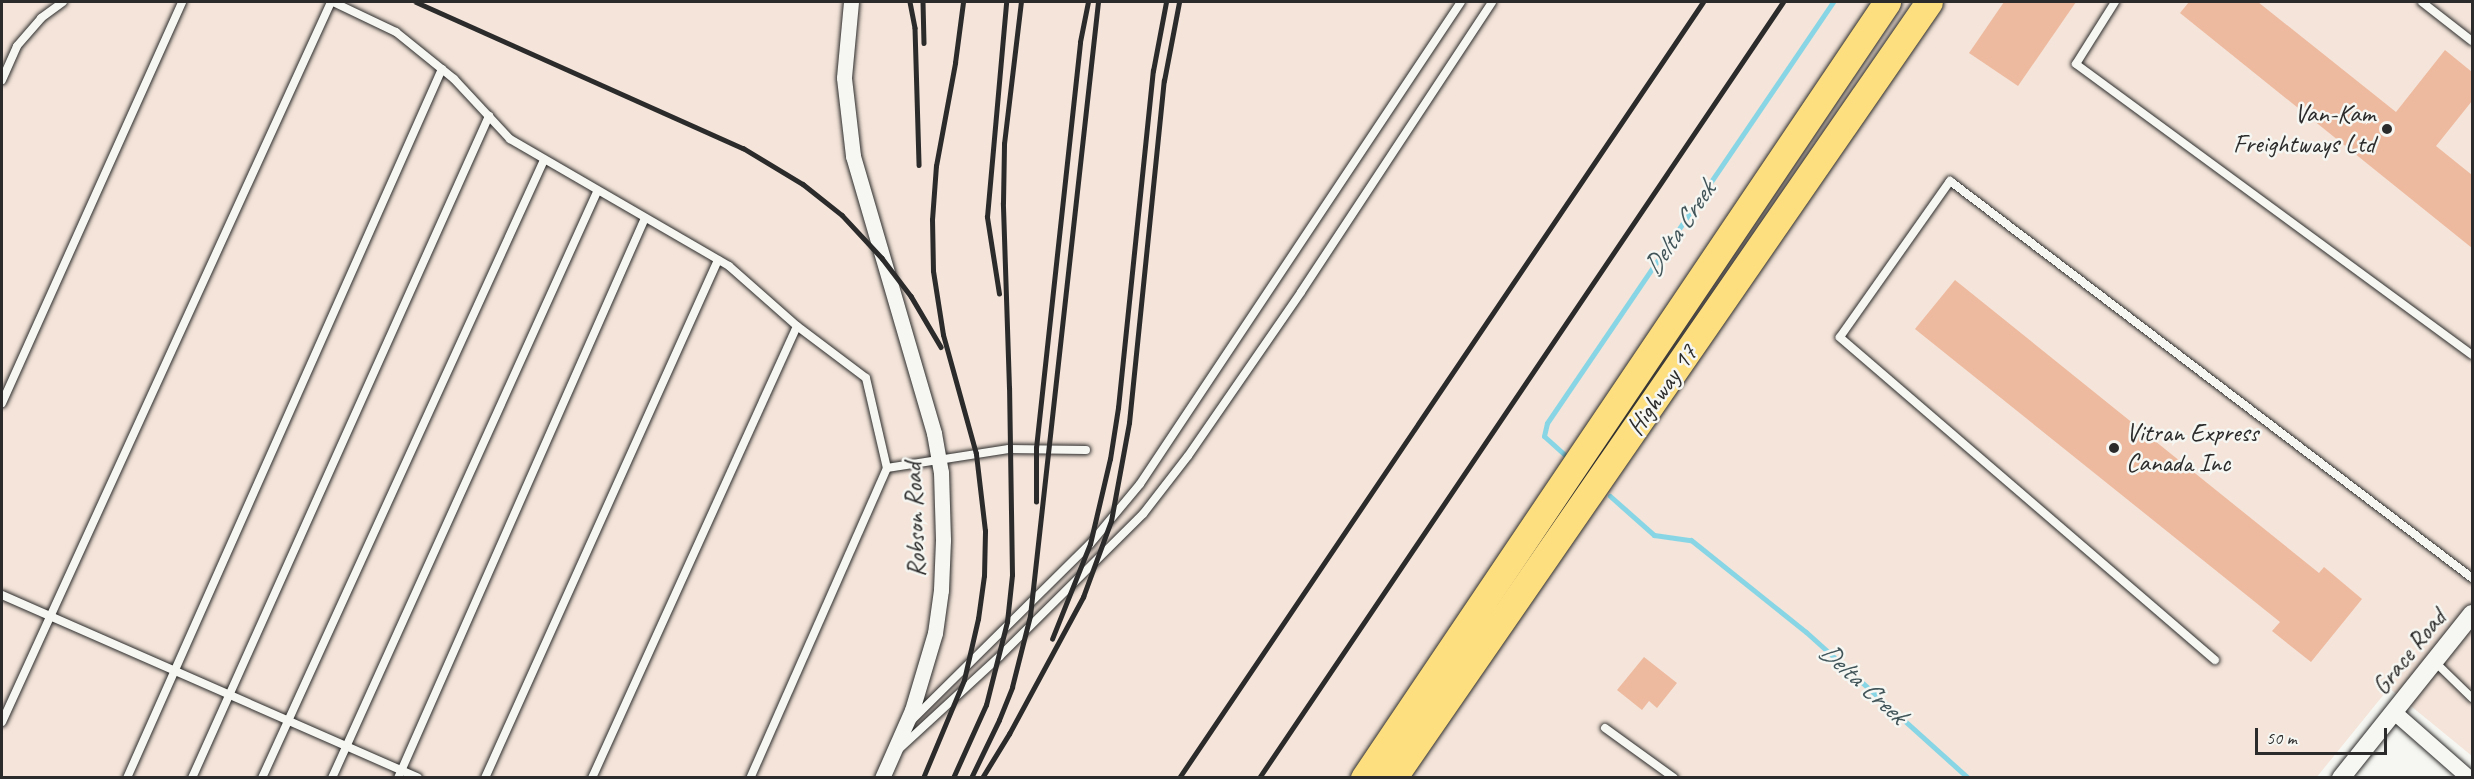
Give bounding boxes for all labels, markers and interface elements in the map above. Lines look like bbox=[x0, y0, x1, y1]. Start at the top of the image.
place label: Van-Kam Freightways Ltd bbox=[2233, 98, 2375, 160]
marker: Van-Kam Freightways Ltd bbox=[2380, 122, 2394, 136]
water label: Delta Creek bbox=[1636, 176, 1722, 282]
street label: Highway 17 bbox=[1620, 339, 1704, 441]
place label: Vitran Express Canada Inc bbox=[2126, 417, 2258, 478]
marker: Vitran Express Canada Inc bbox=[2107, 441, 2121, 455]
street label: Robson Road bbox=[897, 463, 933, 577]
street label: Grace Road bbox=[2365, 603, 2453, 701]
water label: Delta Creek bbox=[1813, 636, 1913, 730]
scale bar bbox=[2258, 716, 2390, 754]
text: 50 m bbox=[2266, 727, 2297, 749]

